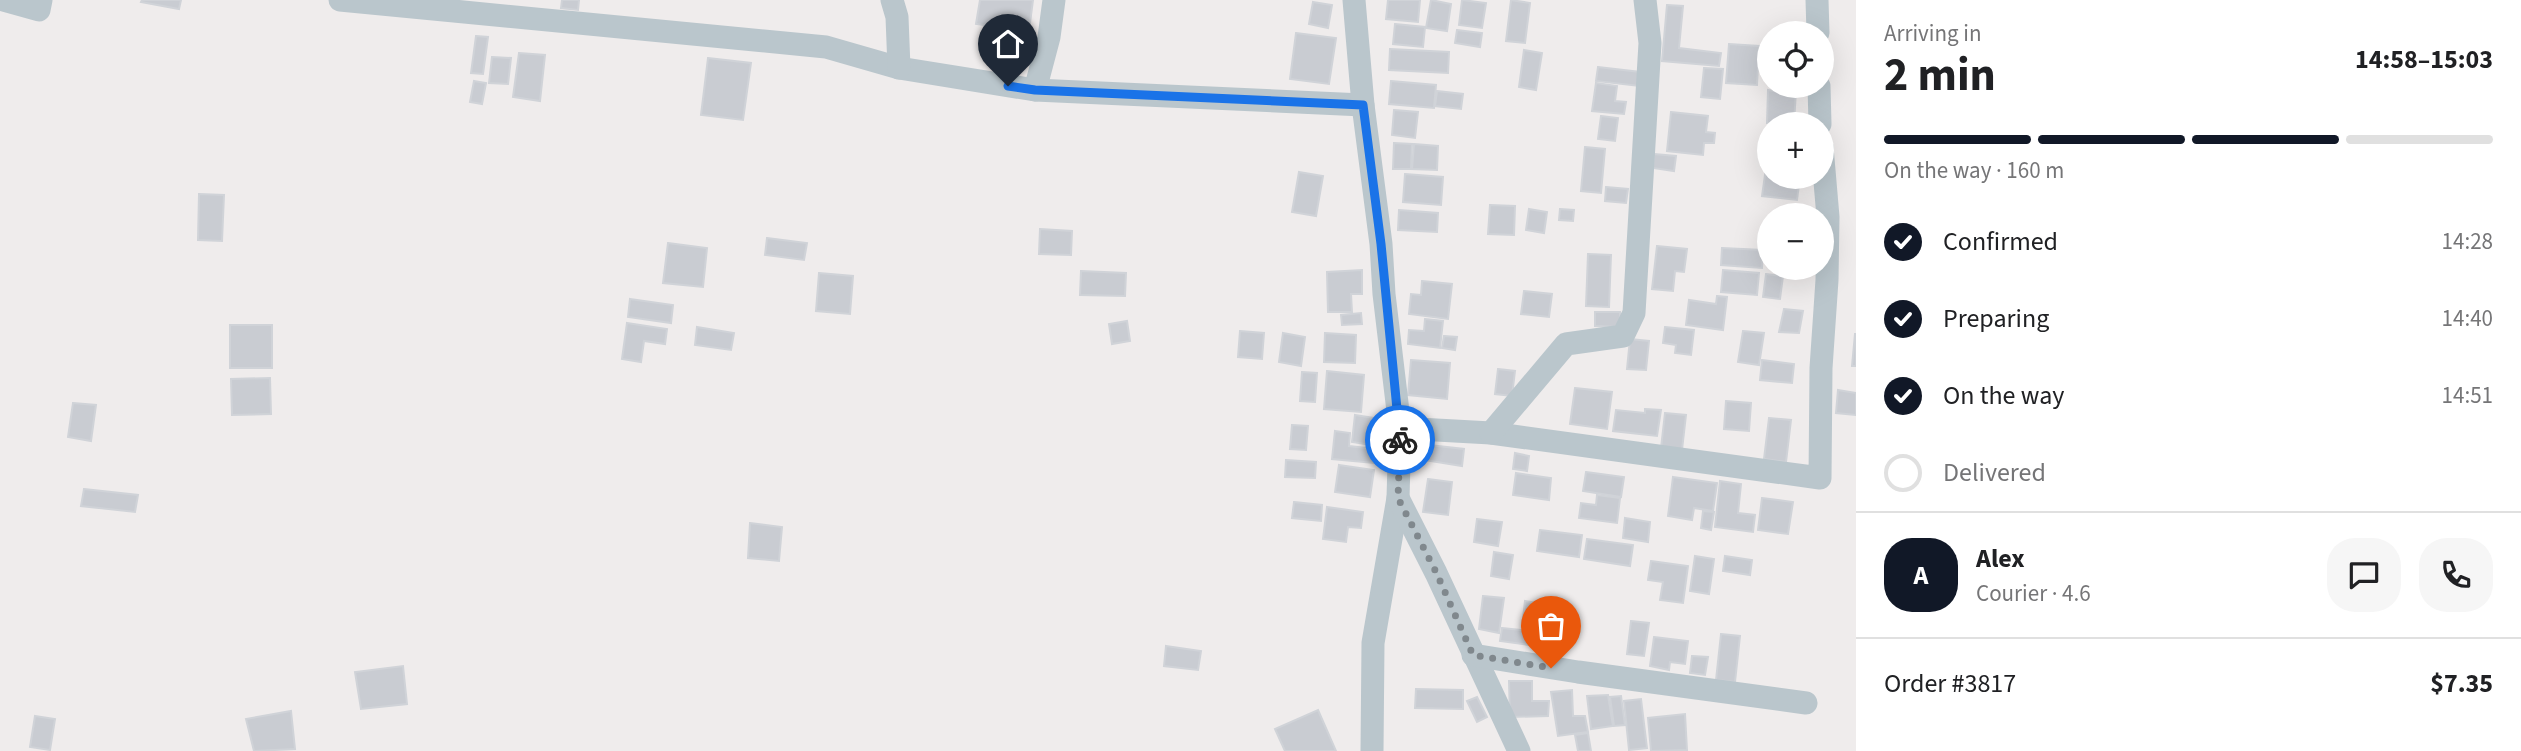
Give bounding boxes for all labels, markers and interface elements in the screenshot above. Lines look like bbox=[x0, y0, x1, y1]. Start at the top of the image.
pin bbox=[978, 14, 1038, 86]
text: Arriving in bbox=[1884, 17, 1982, 50]
map controls bbox=[1757, 21, 1834, 280]
button: locate bbox=[1757, 21, 1834, 98]
icon: home bbox=[989, 25, 1027, 63]
text: 14:58–15:03 bbox=[2355, 41, 2493, 78]
text: 2 min bbox=[1884, 43, 1996, 108]
button: + bbox=[1757, 112, 1834, 189]
text: On the way · 160 m bbox=[1884, 154, 2064, 187]
button: − bbox=[1757, 203, 1834, 280]
icon: check bbox=[1884, 223, 1922, 261]
text: Confirmed bbox=[1943, 223, 2058, 260]
text: 14:28 bbox=[2442, 225, 2493, 258]
icon: check bbox=[1884, 300, 1922, 338]
text: Preparing bbox=[1943, 300, 2049, 337]
text: 14:40 bbox=[2442, 302, 2493, 335]
icon: check bbox=[1884, 377, 1922, 415]
text: On the way bbox=[1943, 377, 2064, 414]
text: 14:51 bbox=[2442, 379, 2493, 412]
courier bbox=[1365, 405, 1435, 475]
icon: bike bbox=[1381, 421, 1419, 459]
text: Delivered bbox=[1943, 454, 2046, 491]
button: chat bbox=[2327, 538, 2401, 612]
button: phone bbox=[2419, 538, 2493, 612]
text: Alex bbox=[1976, 540, 2025, 577]
text: A bbox=[1914, 557, 1928, 594]
text: Courier · 4.6 bbox=[1976, 577, 2091, 610]
pin bbox=[1521, 596, 1581, 668]
icon: bag bbox=[1532, 607, 1570, 645]
text: Order #3817 bbox=[1884, 665, 2016, 702]
text: $7.35 bbox=[2430, 665, 2493, 702]

